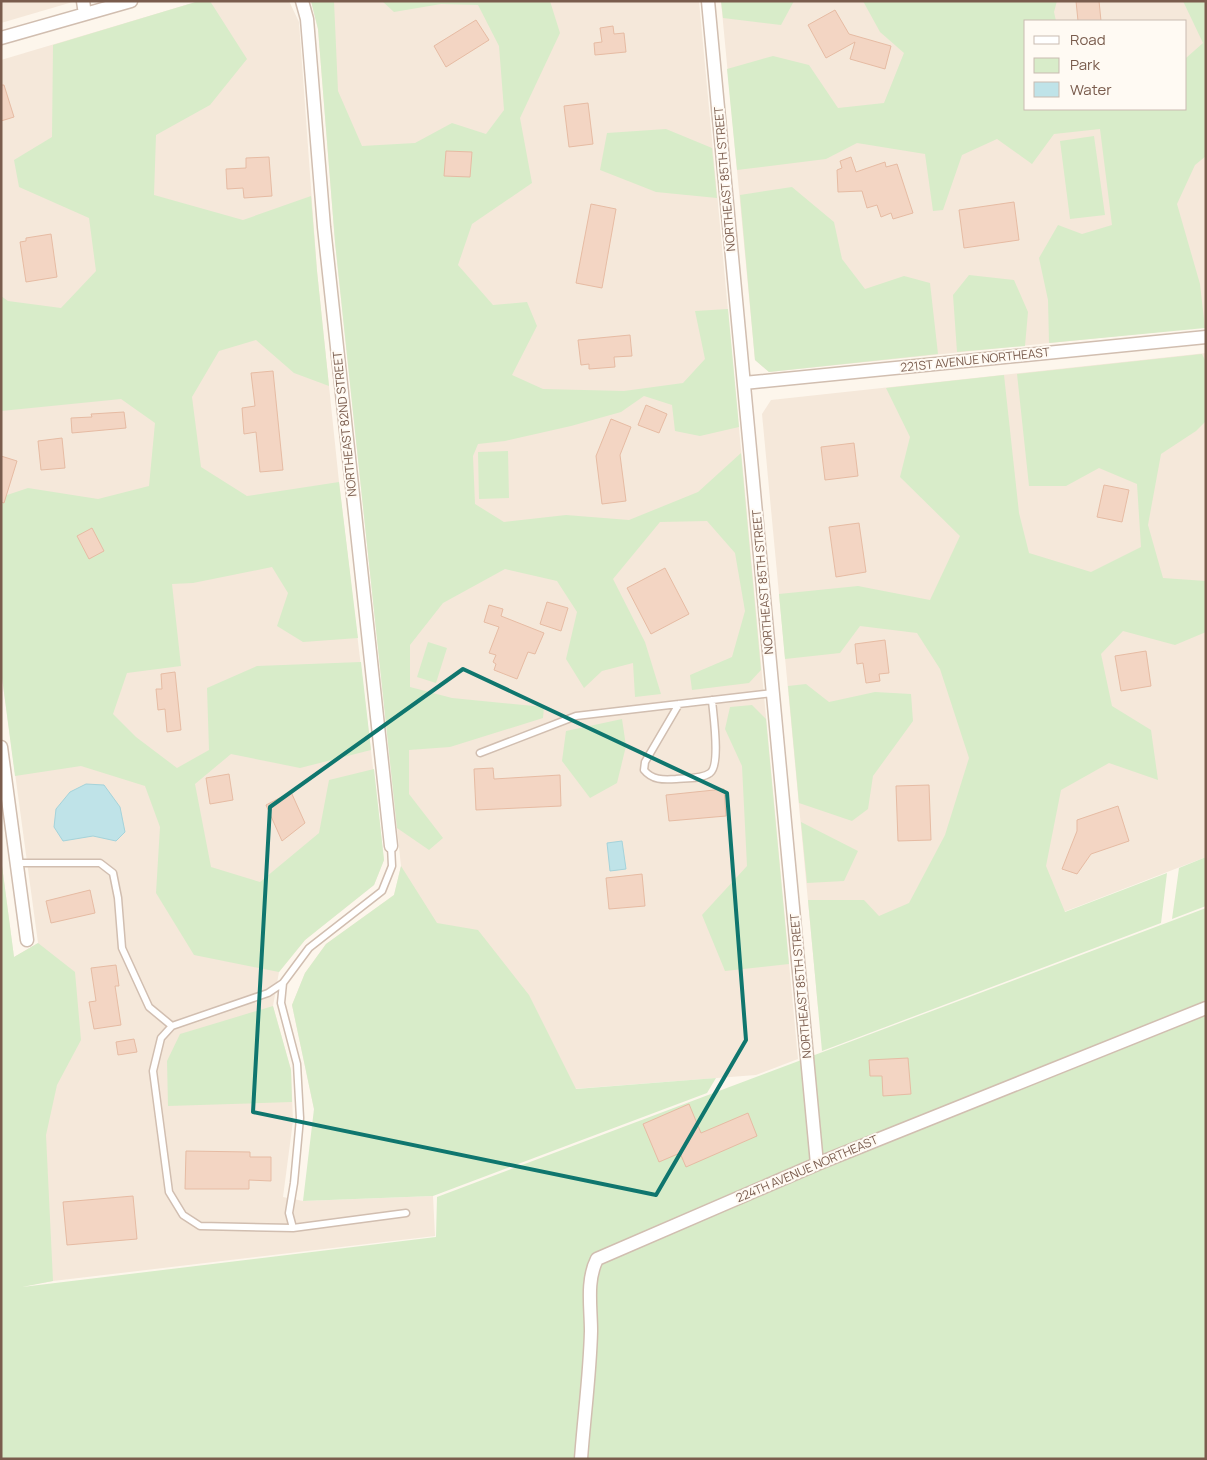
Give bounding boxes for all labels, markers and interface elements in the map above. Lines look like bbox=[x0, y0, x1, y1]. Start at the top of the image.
legend bbox=[1024, 20, 1187, 110]
text: Road bbox=[1070, 29, 1106, 50]
text: Park bbox=[1070, 54, 1100, 75]
text: Water bbox=[1070, 79, 1112, 100]
street label: NORTHEAST 85TH STREET bbox=[710, 105, 739, 252]
street label: 221ST AVENUE NORTHEAST bbox=[899, 343, 1051, 376]
street label: NORTHEAST 82ND STREET bbox=[328, 350, 361, 498]
street label: NORTHEAST 85TH STREET bbox=[748, 508, 777, 655]
street label: NORTHEAST 85TH STREET bbox=[786, 912, 815, 1059]
street label: 224TH AVENUE NORTHEAST bbox=[733, 1131, 881, 1206]

